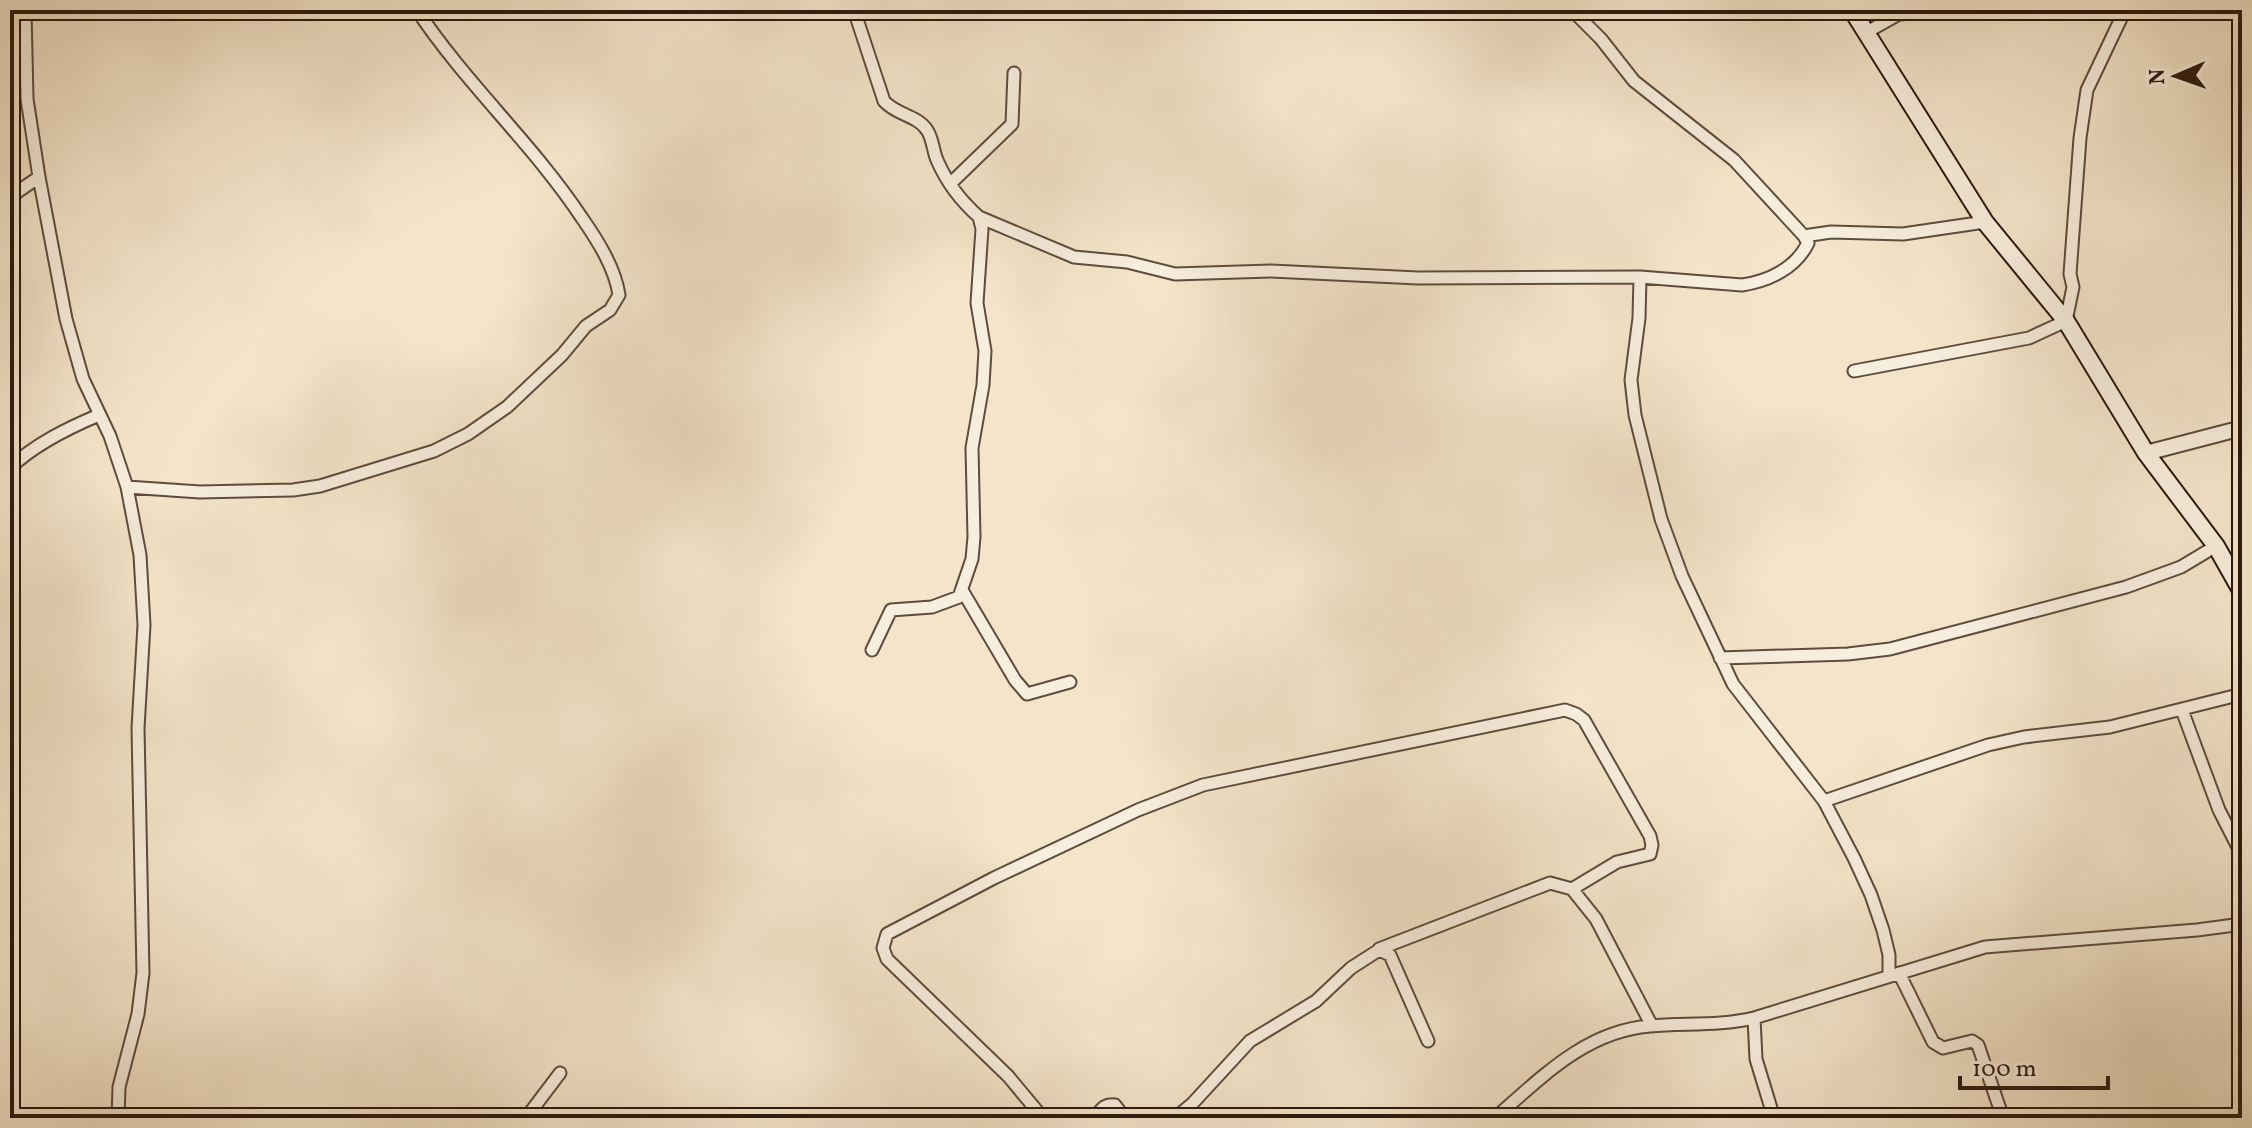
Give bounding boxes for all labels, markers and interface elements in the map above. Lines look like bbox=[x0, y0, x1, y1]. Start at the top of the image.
north arrow bbox=[2136, 36, 2216, 116]
text: N bbox=[2143, 68, 2174, 85]
scale bar bbox=[1960, 1040, 2108, 1090]
text: 100 m bbox=[1972, 1053, 2037, 1087]

